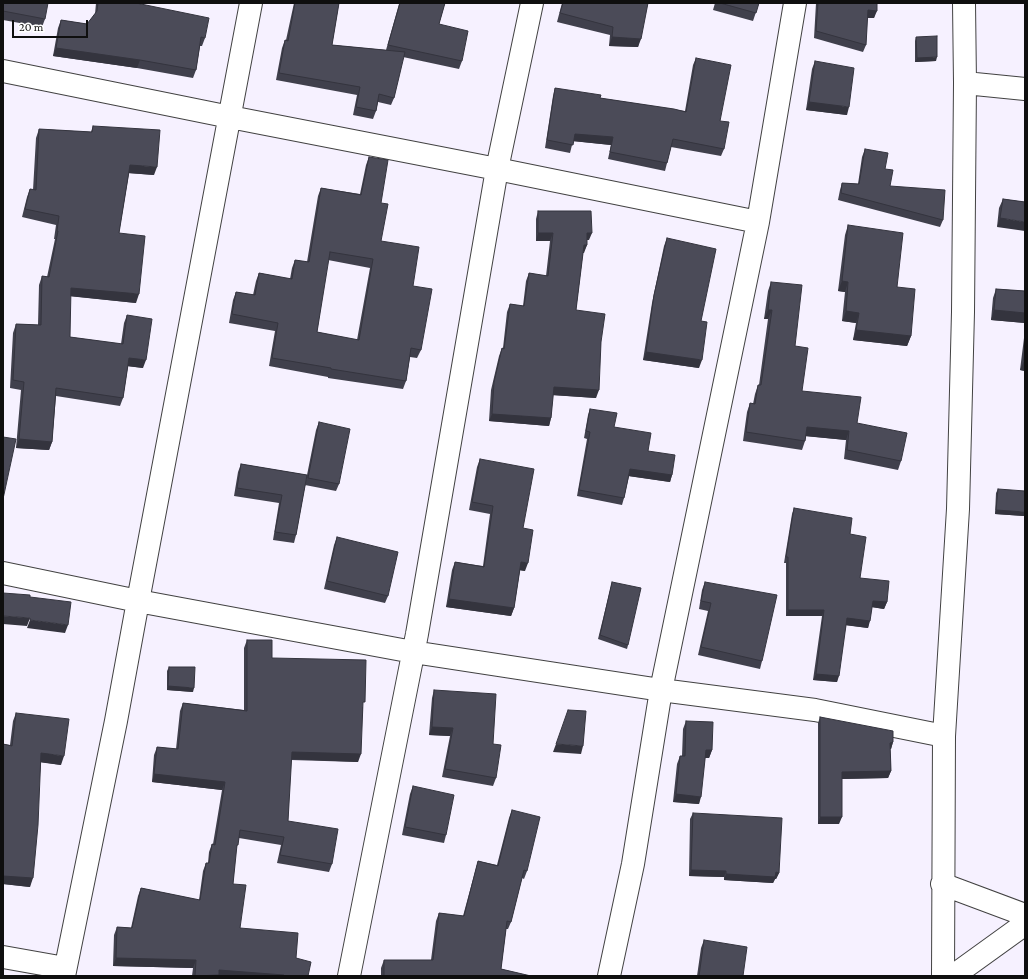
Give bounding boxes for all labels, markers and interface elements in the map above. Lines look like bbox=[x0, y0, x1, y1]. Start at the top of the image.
scale bar bbox=[14, 12, 90, 38]
text: 20 m bbox=[19, 20, 43, 34]

